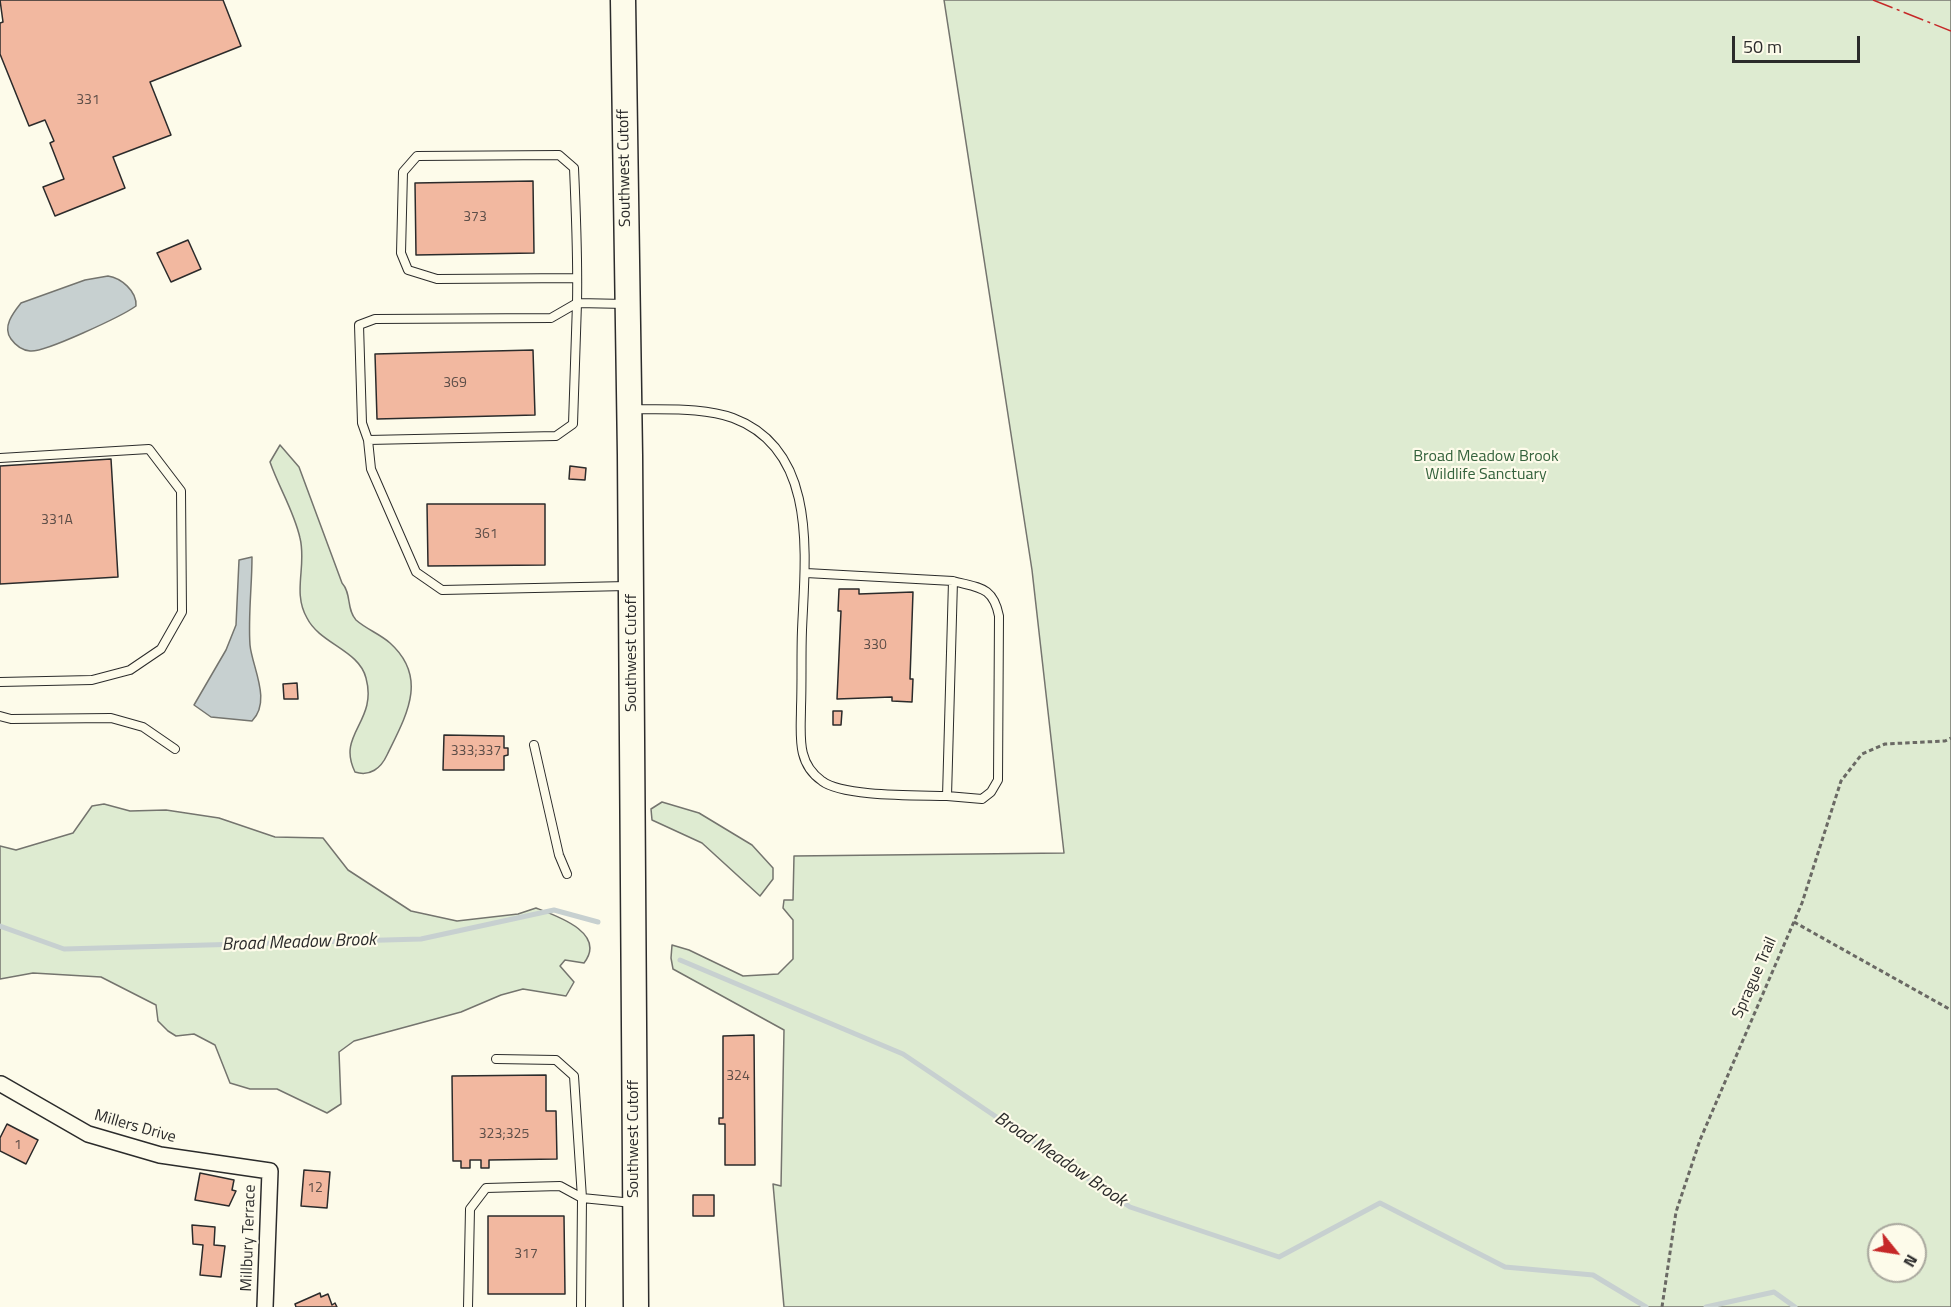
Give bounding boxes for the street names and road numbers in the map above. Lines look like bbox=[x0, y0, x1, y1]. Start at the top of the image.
street label: Southwest Cutoff bbox=[614, 109, 636, 227]
street label: Southwest Cutoff bbox=[622, 594, 642, 712]
street label: Sprague Trail bbox=[1729, 934, 1781, 1022]
street label: Southwest Cutoff bbox=[624, 1080, 644, 1198]
street label: Millers Drive bbox=[92, 1106, 178, 1148]
street label: Millbury Terrace bbox=[238, 1184, 260, 1292]

